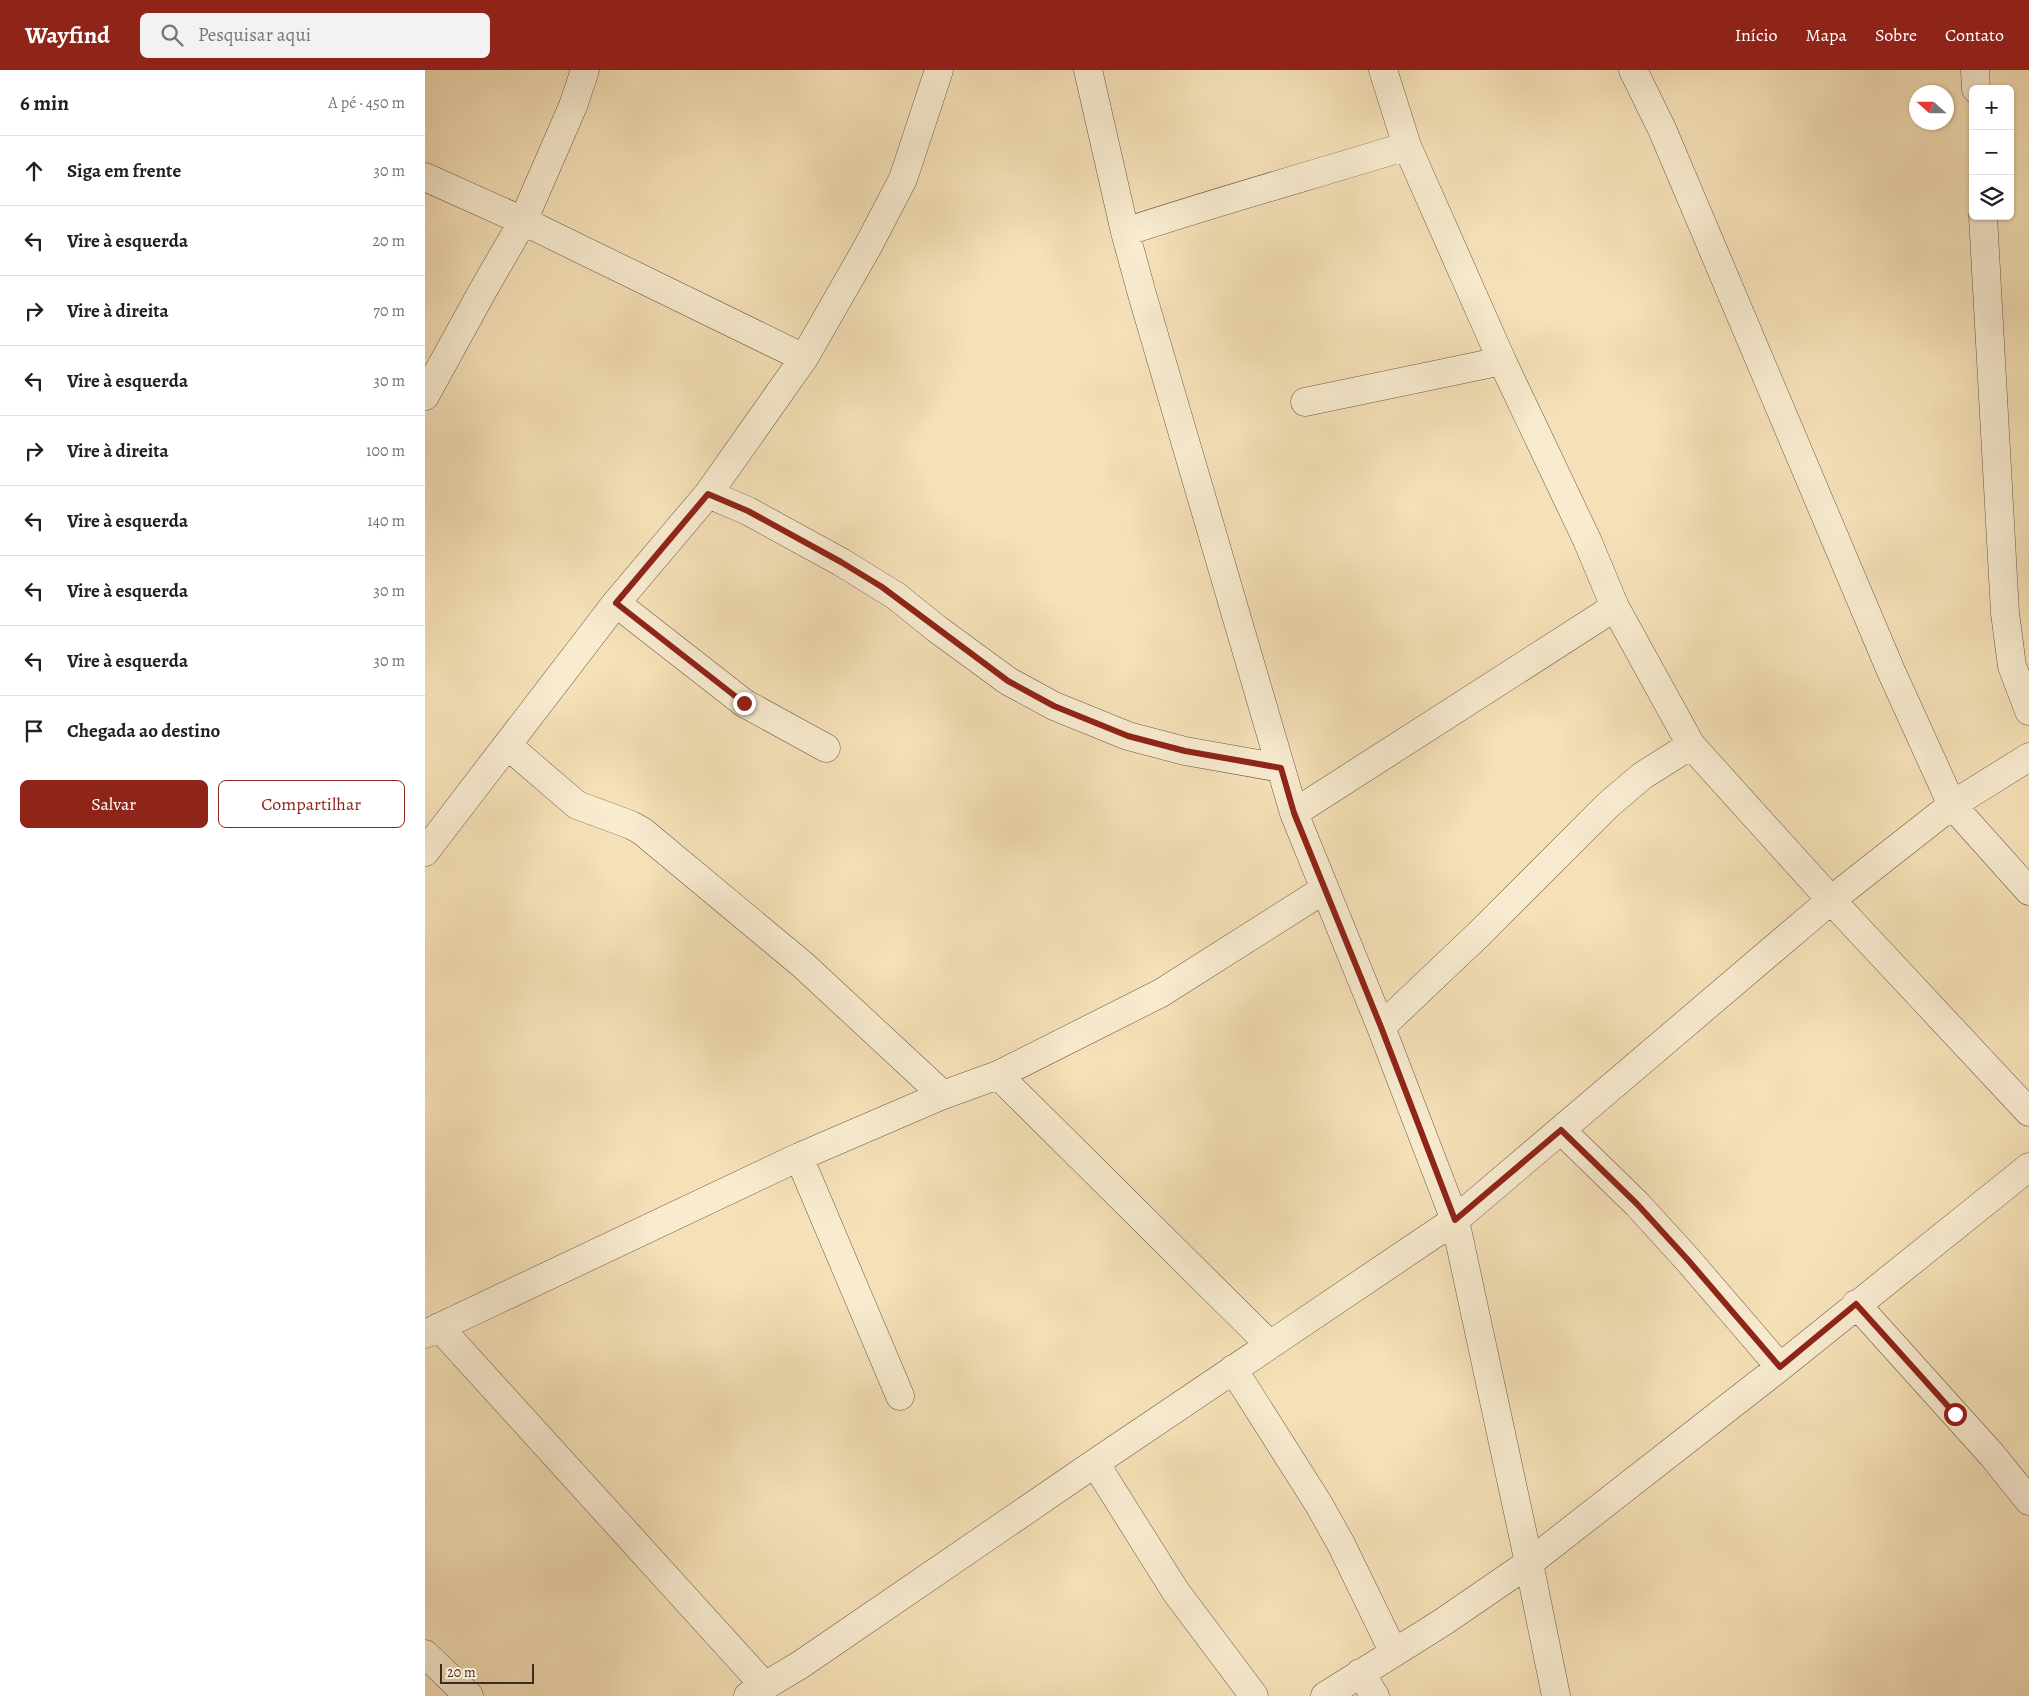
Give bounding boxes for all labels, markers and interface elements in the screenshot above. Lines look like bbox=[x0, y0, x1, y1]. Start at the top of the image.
search box bbox=[140, 13, 490, 58]
text: Wayfind bbox=[25, 19, 110, 51]
icon: search bbox=[158, 21, 186, 49]
text: Pesquisar aqui bbox=[198, 22, 311, 48]
text: Início bbox=[1735, 23, 1778, 47]
text: Mapa bbox=[1806, 23, 1847, 47]
text: Sobre bbox=[1875, 23, 1917, 47]
text: Contato bbox=[1945, 23, 2004, 47]
north arrow bbox=[1909, 85, 1954, 130]
map controls bbox=[1969, 85, 2014, 220]
button: + bbox=[1969, 85, 2014, 130]
text: 6 min bbox=[20, 89, 69, 117]
text: A pé · 450 m bbox=[328, 92, 405, 114]
button: − bbox=[1969, 130, 2014, 175]
icon: ahead bbox=[20, 157, 48, 185]
text: Siga em frente bbox=[67, 158, 181, 184]
text: 30 m bbox=[373, 160, 405, 182]
button: layers bbox=[1969, 175, 2014, 220]
icon: left bbox=[20, 227, 48, 255]
text: Vire à esquerda bbox=[67, 228, 188, 254]
text: 20 m bbox=[372, 230, 405, 252]
icon: right bbox=[20, 297, 48, 325]
text: Vire à direita bbox=[67, 298, 169, 324]
text: 70 m bbox=[373, 300, 405, 322]
icon: left bbox=[20, 367, 48, 395]
text: Vire à esquerda bbox=[67, 368, 188, 394]
text: 30 m bbox=[373, 370, 405, 392]
icon: right bbox=[20, 437, 48, 465]
text: Vire à direita bbox=[67, 438, 169, 464]
text: 100 m bbox=[366, 440, 405, 462]
icon: left bbox=[20, 507, 48, 535]
text: Vire à esquerda bbox=[67, 508, 188, 534]
text: 140 m bbox=[367, 510, 405, 532]
icon: left bbox=[20, 577, 48, 605]
text: Vire à esquerda bbox=[67, 578, 188, 604]
text: 30 m bbox=[373, 580, 405, 602]
icon: left bbox=[20, 647, 48, 675]
text: Vire à esquerda bbox=[67, 648, 188, 674]
text: 30 m bbox=[373, 650, 405, 672]
route end bbox=[733, 692, 756, 715]
icon: arrive bbox=[20, 717, 48, 745]
text: Chegada ao destino bbox=[67, 718, 220, 744]
button: Salvar bbox=[20, 780, 208, 828]
button: Compartilhar bbox=[218, 780, 405, 828]
route start bbox=[1944, 1403, 1967, 1426]
scale bar bbox=[440, 1661, 534, 1684]
text: 20 m bbox=[447, 1663, 476, 1682]

